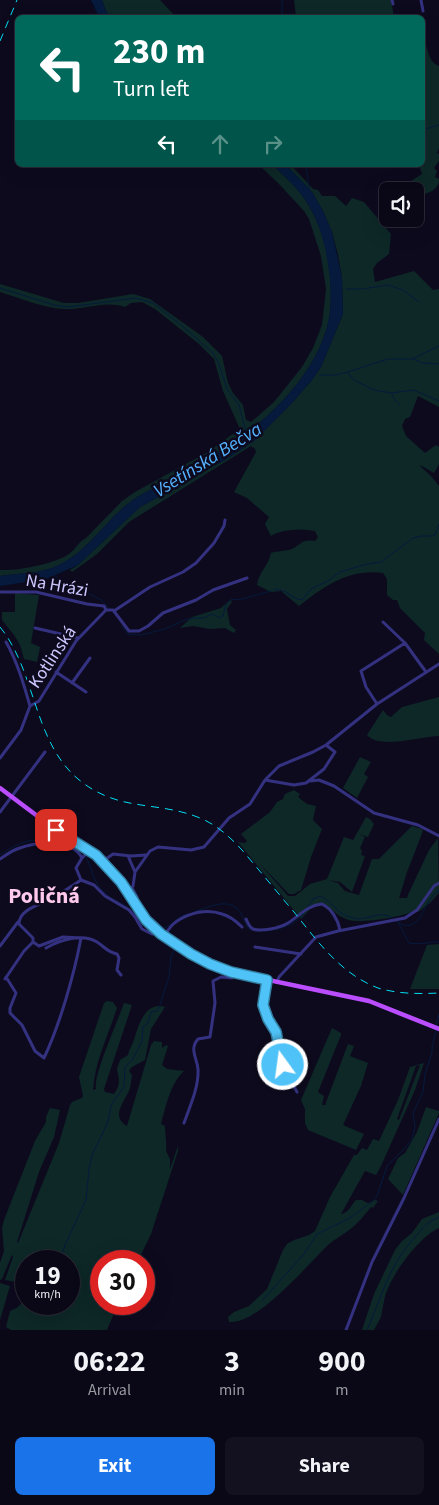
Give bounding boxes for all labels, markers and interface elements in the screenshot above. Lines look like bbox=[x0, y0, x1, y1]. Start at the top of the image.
text: 230 m bbox=[113, 27, 205, 77]
icon: left bbox=[30, 35, 95, 100]
text: Turn left bbox=[113, 73, 189, 105]
icon: left bbox=[153, 130, 181, 158]
icon: ahead bbox=[206, 130, 234, 158]
icon: right bbox=[259, 130, 287, 158]
map controls bbox=[379, 182, 424, 227]
button: sound bbox=[379, 182, 424, 227]
water label: Vsetínská Bečva bbox=[148, 416, 267, 504]
street label: Na Hrázi bbox=[24, 568, 90, 603]
street label: Kotlinská bbox=[22, 621, 82, 693]
pin bbox=[35, 809, 77, 851]
icon: arrive bbox=[42, 816, 70, 844]
district label: Poličná bbox=[8, 880, 80, 912]
position arrow bbox=[256, 1038, 308, 1090]
speed limit sign: 30 bbox=[90, 1250, 155, 1315]
text: 19 bbox=[34, 1258, 61, 1294]
text: km/h bbox=[34, 1286, 61, 1303]
text: 06:22 bbox=[73, 1340, 146, 1383]
text: 3 bbox=[224, 1340, 240, 1383]
text: 900 bbox=[318, 1340, 366, 1383]
text: Arrival bbox=[88, 1379, 131, 1401]
text: min bbox=[219, 1379, 245, 1401]
text: m bbox=[335, 1379, 349, 1401]
button: Exit bbox=[15, 1437, 215, 1495]
button: Share bbox=[225, 1437, 424, 1495]

